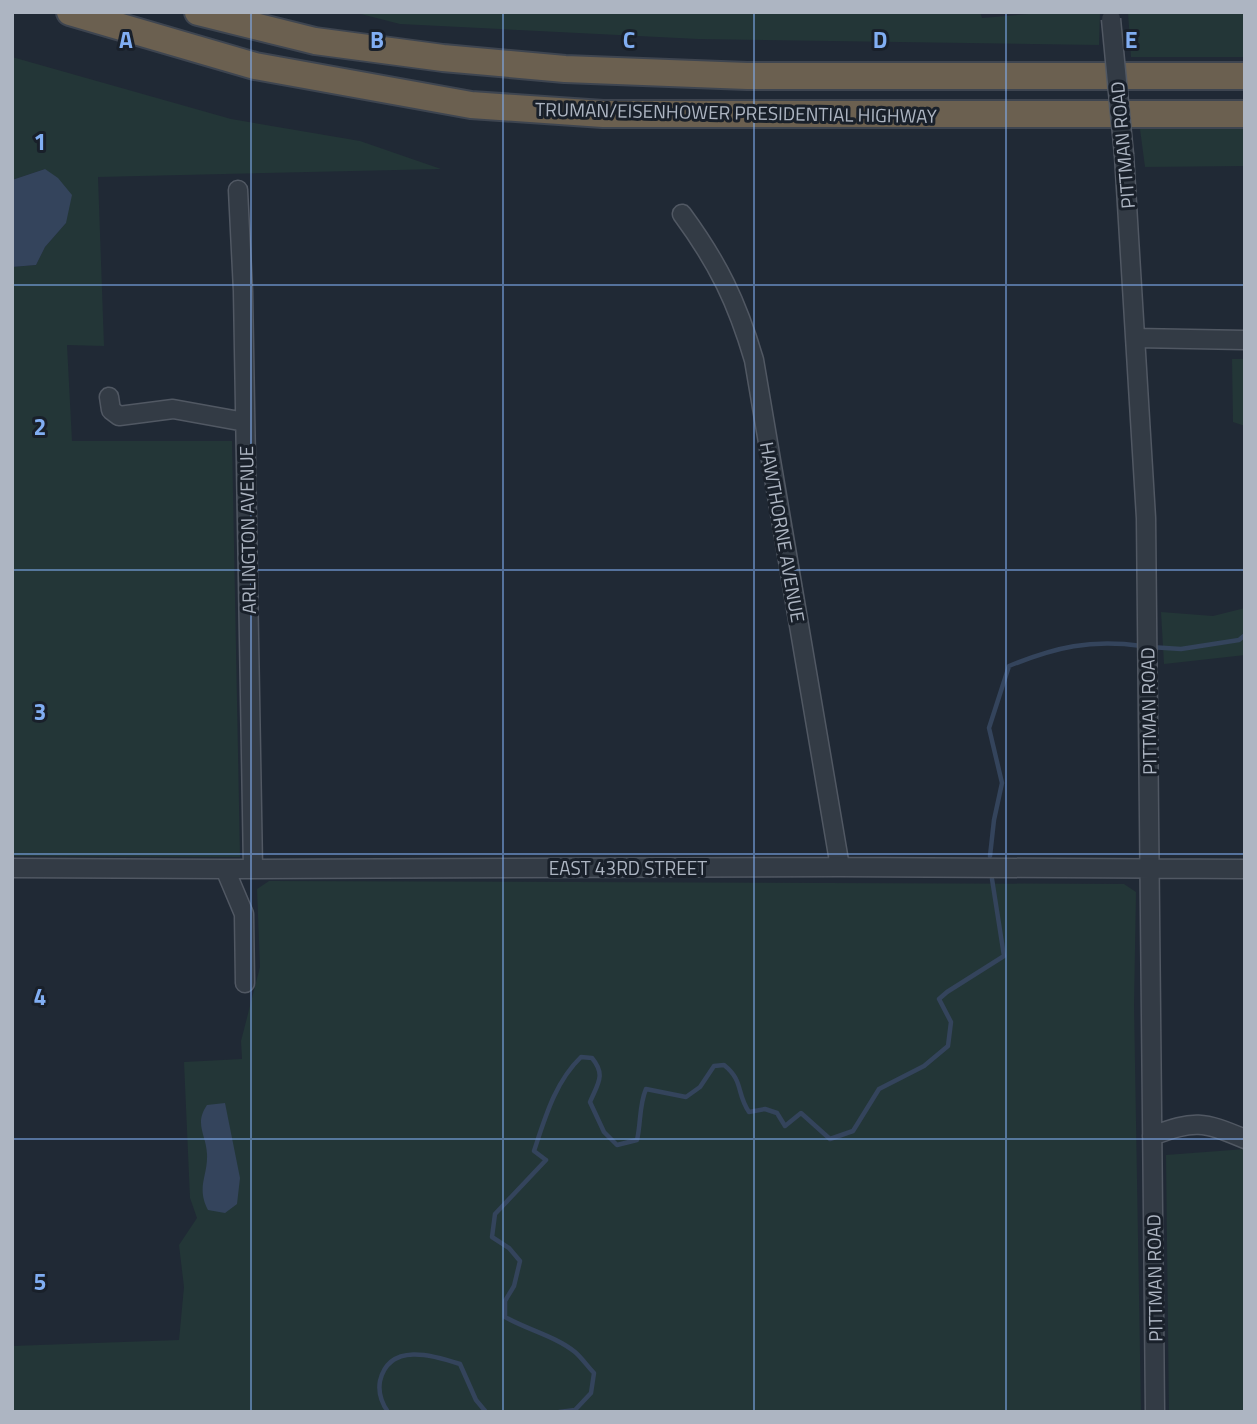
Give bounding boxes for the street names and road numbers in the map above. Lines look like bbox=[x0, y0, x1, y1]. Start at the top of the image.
street label: PITTMAN ROAD bbox=[1102, 80, 1142, 210]
street label: TRUMAN/EISENHOWER PRESIDENTIAL HIGHWAY bbox=[535, 94, 938, 130]
street label: HAWTHORNE AVENUE bbox=[753, 439, 813, 625]
street label: ARLINGTON AVENUE bbox=[231, 446, 263, 614]
street label: PITTMAN ROAD bbox=[1132, 647, 1164, 775]
street label: EAST 43RD STREET bbox=[549, 853, 707, 882]
street label: PITTMAN ROAD bbox=[1138, 1214, 1170, 1342]

